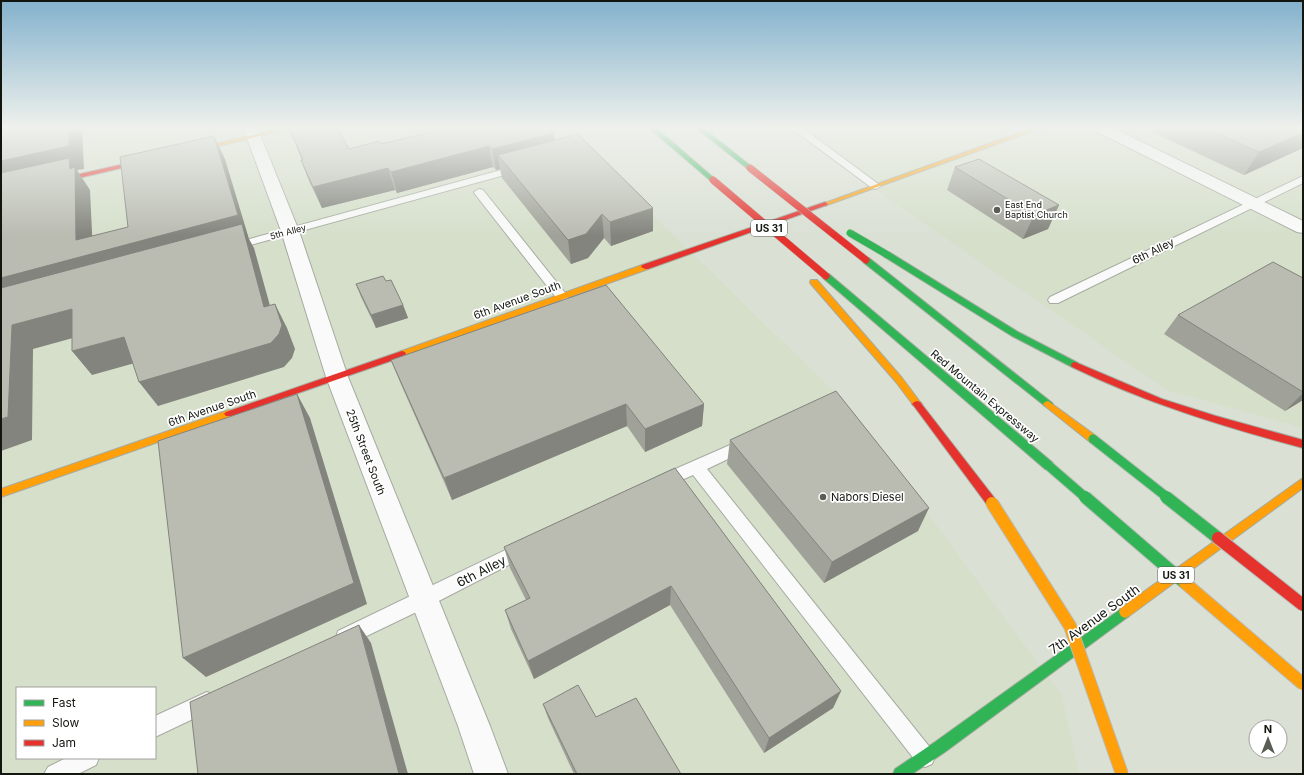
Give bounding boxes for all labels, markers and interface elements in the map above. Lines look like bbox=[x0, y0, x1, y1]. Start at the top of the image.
place label: East End Baptist Church bbox=[1005, 199, 1068, 220]
marker: East End Baptist Church bbox=[992, 205, 1002, 215]
road number: US 31 bbox=[751, 220, 787, 236]
street label: 5th Alley bbox=[269, 221, 307, 242]
street label: 6th Alley bbox=[1130, 235, 1176, 267]
street label: 6th Avenue South bbox=[471, 278, 563, 322]
street label: Red Mountain Expressway bbox=[928, 347, 1042, 445]
street label: 6th Avenue South bbox=[166, 386, 258, 430]
street label: 25th Street South bbox=[343, 407, 389, 497]
place label: Nabors Diesel bbox=[831, 490, 904, 504]
marker: Nabors Diesel bbox=[818, 492, 828, 502]
street label: 6th Alley bbox=[454, 552, 508, 590]
road number: US 31 bbox=[1158, 567, 1194, 583]
street label: 7th Avenue South bbox=[1046, 581, 1142, 657]
legend bbox=[16, 687, 156, 759]
text: Fast bbox=[52, 695, 76, 710]
text: Slow bbox=[52, 715, 80, 730]
north arrow bbox=[1248, 719, 1288, 759]
text: N bbox=[1264, 722, 1272, 736]
text: Jam bbox=[52, 735, 76, 750]

